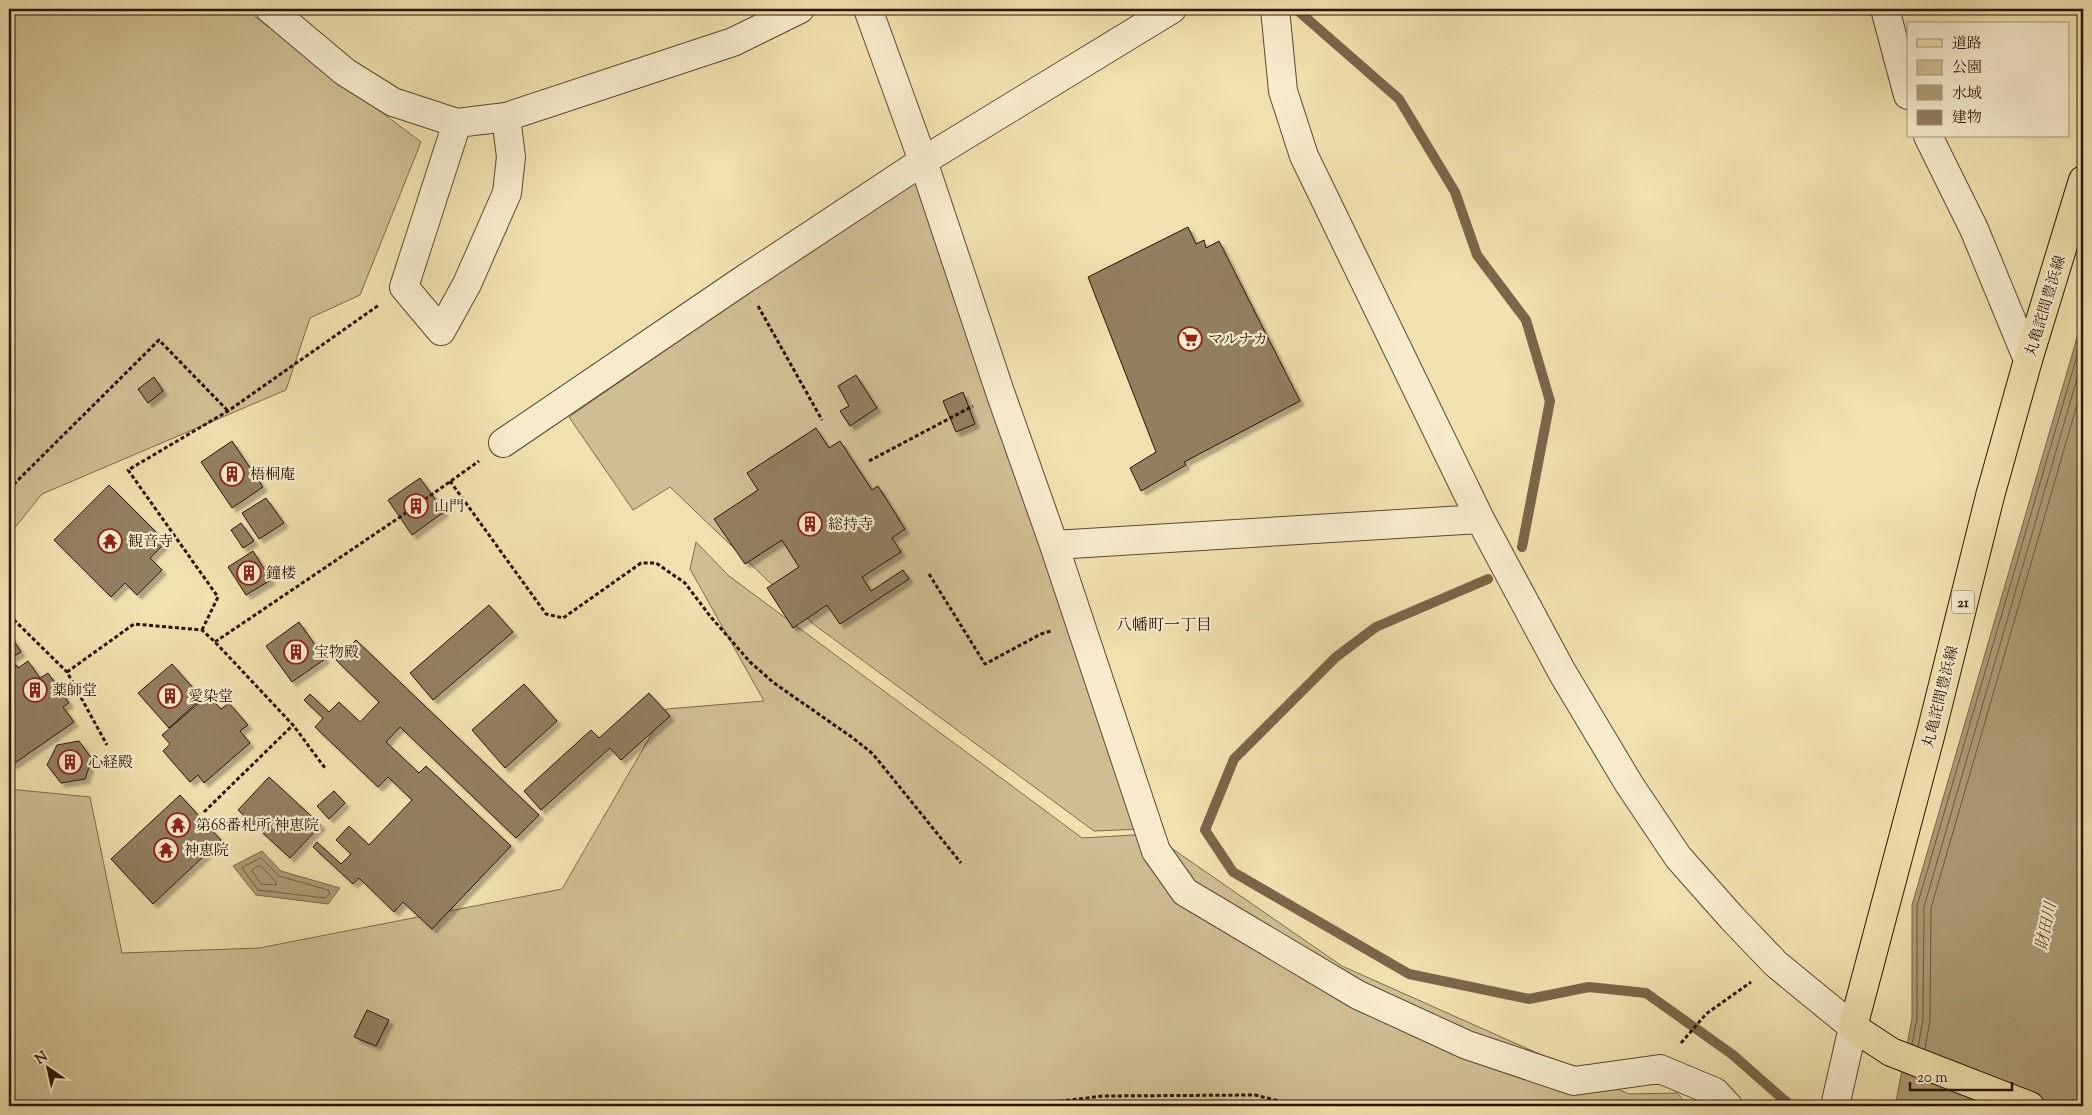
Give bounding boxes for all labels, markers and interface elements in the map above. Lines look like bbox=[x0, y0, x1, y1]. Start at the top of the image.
legend bbox=[1907, 22, 2070, 138]
text: 道路 bbox=[1952, 34, 1982, 55]
text: 公園 bbox=[1952, 58, 1982, 79]
text: 水域 bbox=[1952, 84, 1982, 105]
text: 建物 bbox=[1952, 108, 1982, 129]
street label: 丸亀詫間豊浜線 bbox=[2021, 253, 2072, 360]
supermarket icon: マルナカ bbox=[1177, 326, 1203, 352]
place label: マルナカ bbox=[1208, 330, 1268, 351]
building icon: 梧桐庵 bbox=[219, 461, 245, 487]
place label: 梧桐庵 bbox=[250, 465, 295, 486]
building icon: 山門 bbox=[403, 493, 429, 519]
place label: 山門 bbox=[434, 497, 464, 518]
building icon: 総持寺 bbox=[797, 511, 823, 537]
place label: 総持寺 bbox=[828, 515, 873, 536]
temple icon: 観音寺 bbox=[97, 528, 123, 554]
place label: 観音寺 bbox=[128, 532, 173, 553]
building icon: 鐘楼 bbox=[236, 560, 262, 586]
place label: 鐘楼 bbox=[266, 564, 296, 585]
road number: 21 bbox=[1952, 590, 1974, 614]
district label: 八幡町一丁目 bbox=[1116, 615, 1212, 638]
building icon: 宝物殿 bbox=[283, 639, 309, 665]
place label: 宝物殿 bbox=[314, 643, 359, 664]
street label: 丸亀詫間豊浜線 bbox=[1919, 644, 1964, 751]
building icon: 薬師堂 bbox=[22, 677, 48, 703]
place label: 薬師堂 bbox=[52, 681, 97, 702]
building icon: 愛染堂 bbox=[157, 683, 183, 709]
place label: 愛染堂 bbox=[188, 687, 233, 708]
building icon: 心経殿 bbox=[57, 749, 83, 775]
place label: 心経殿 bbox=[88, 753, 133, 774]
temple icon: 第68番札所 神恵院 bbox=[165, 812, 191, 838]
place label: 第68番札所 神恵院 bbox=[196, 816, 319, 837]
temple icon: 神恵院 bbox=[153, 837, 179, 863]
place label: 神恵院 bbox=[184, 841, 229, 862]
water label: 財田川 bbox=[2031, 899, 2064, 952]
north arrow bbox=[22, 1042, 72, 1092]
text: N bbox=[32, 1047, 52, 1070]
scale bar bbox=[1910, 1060, 2012, 1092]
text: 20 m bbox=[1917, 1068, 1948, 1089]

